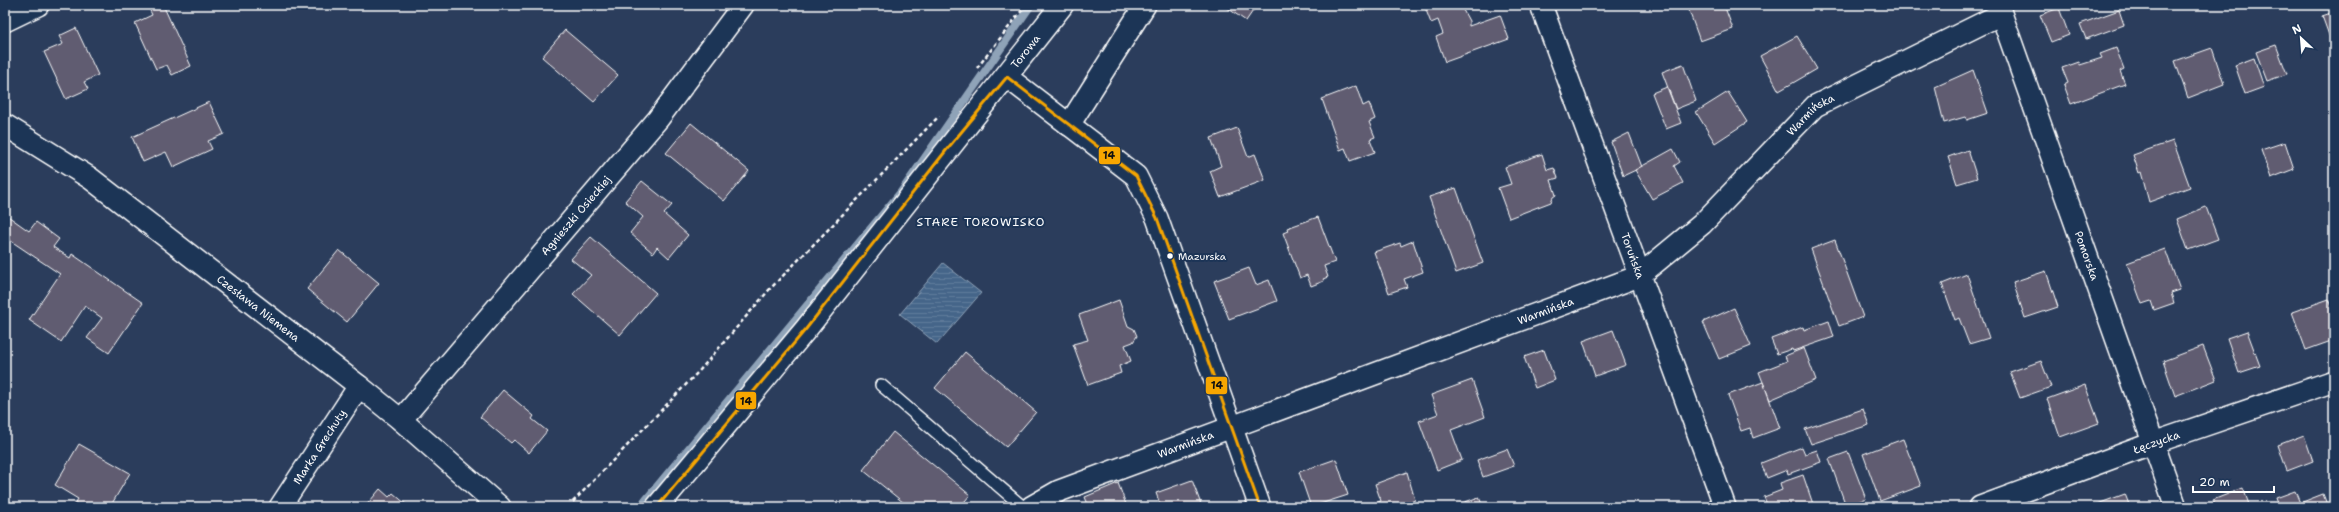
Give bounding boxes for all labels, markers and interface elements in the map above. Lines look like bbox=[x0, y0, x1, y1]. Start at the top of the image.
north arrow bbox=[2281, 18, 2321, 58]
text: N bbox=[2290, 21, 2304, 38]
street label: Torowa bbox=[1008, 31, 1044, 72]
street label: Warmińska bbox=[1783, 91, 1837, 139]
line badge: 14 bbox=[1098, 146, 1121, 165]
text: 14 bbox=[1103, 148, 1116, 163]
street label: Agnieszki Osieckiej bbox=[538, 173, 614, 259]
district label: STARE TOROWISKO bbox=[917, 214, 1045, 230]
street label: Pomorska bbox=[2071, 229, 2102, 283]
street label: Toruńska bbox=[1617, 231, 1648, 281]
place label: Mazurska bbox=[1178, 250, 1227, 263]
marker: Mazurska bbox=[1165, 251, 1175, 261]
street label: Czesława Niemena bbox=[213, 272, 303, 346]
street label: Warmińska bbox=[1515, 294, 1576, 328]
line badge: 14 bbox=[1205, 376, 1228, 395]
text: 14 bbox=[1211, 378, 1224, 393]
line badge: 14 bbox=[735, 391, 757, 410]
text: 14 bbox=[740, 394, 753, 409]
street label: Marka Grechuty bbox=[290, 406, 350, 487]
street label: Warmińska bbox=[1155, 427, 1216, 462]
street label: Łęczycka bbox=[2130, 427, 2182, 458]
scale bar bbox=[2193, 468, 2274, 494]
text: 20 m bbox=[2199, 474, 2230, 490]

